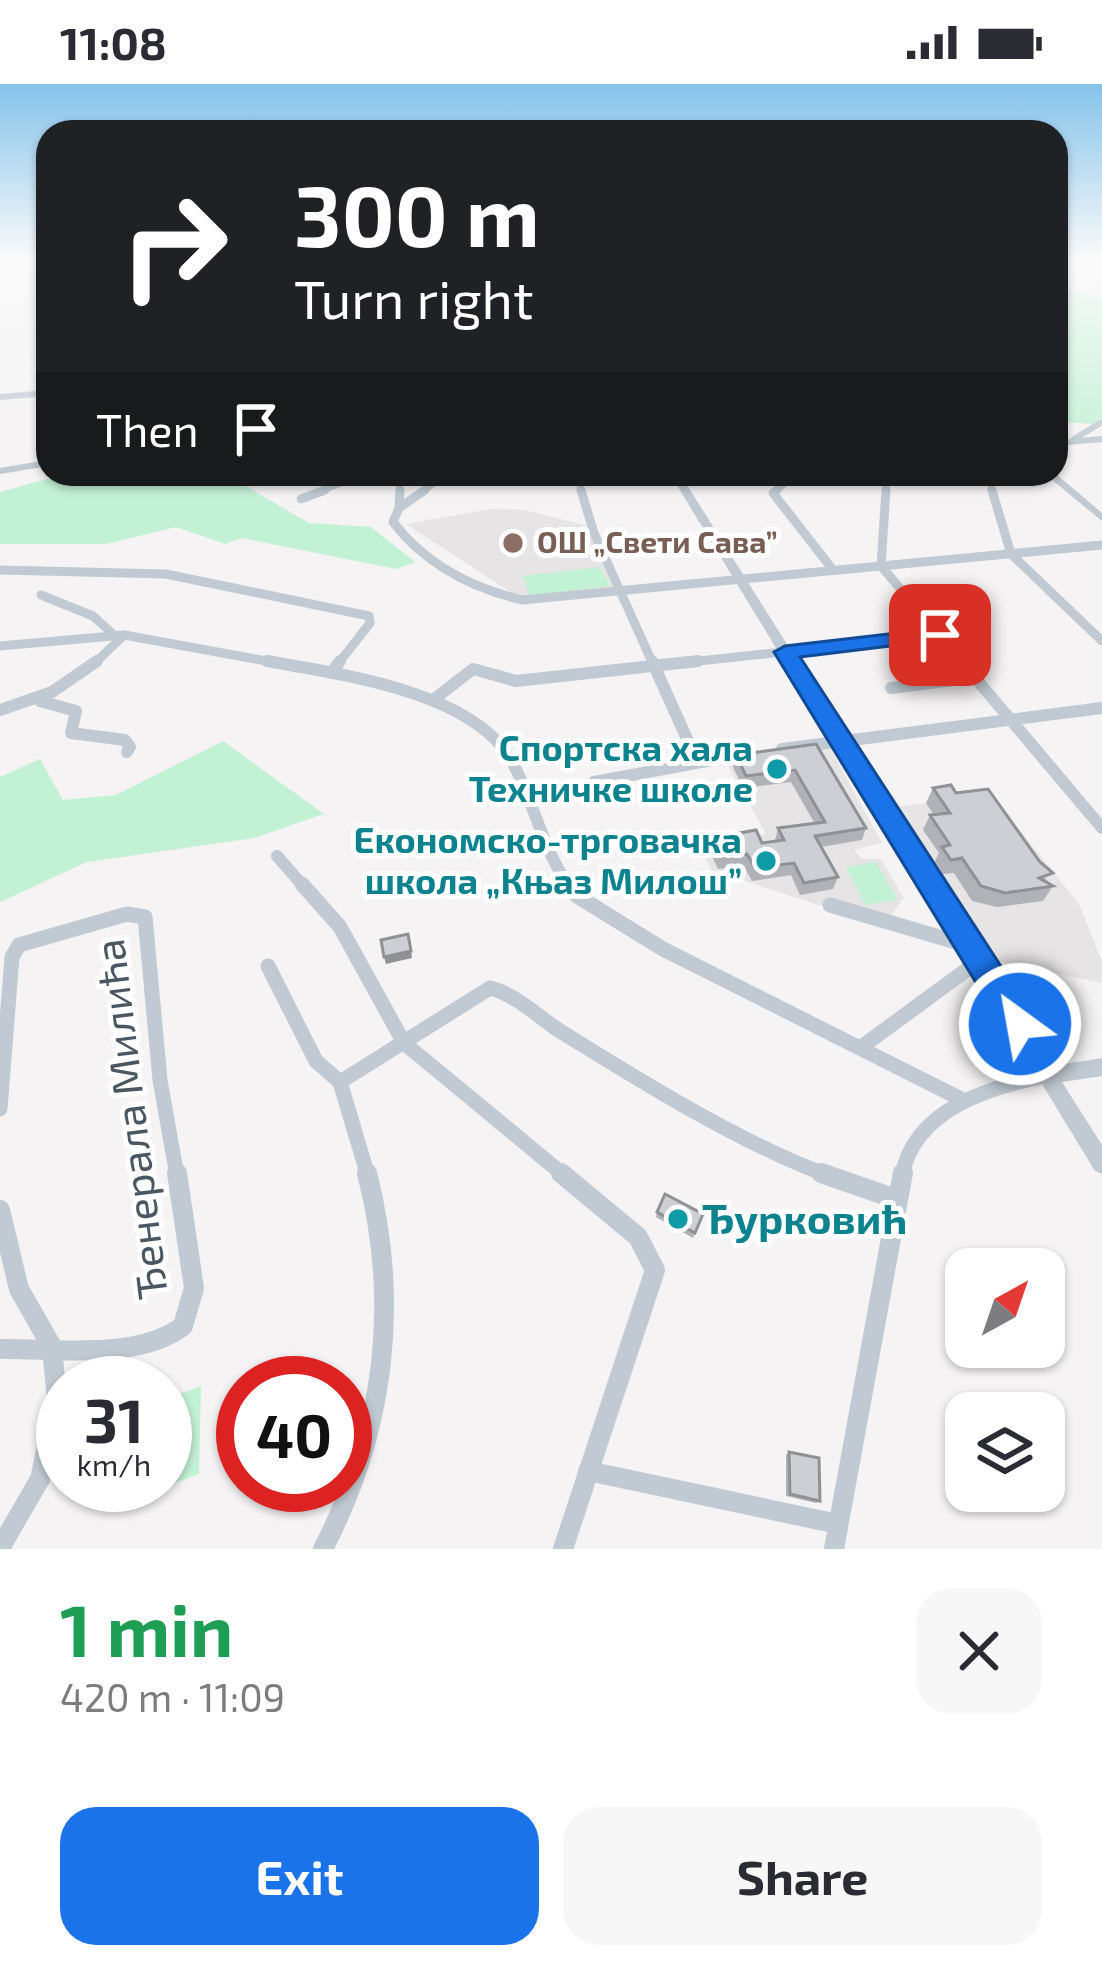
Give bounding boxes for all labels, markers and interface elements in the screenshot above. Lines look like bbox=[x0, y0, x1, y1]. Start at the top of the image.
text: 11:08 bbox=[60, 15, 167, 69]
text: 300 m bbox=[294, 163, 540, 264]
icon: right bbox=[96, 168, 252, 324]
text: Turn right bbox=[294, 265, 534, 330]
icon: arrive bbox=[223, 396, 289, 462]
text: Then bbox=[96, 402, 199, 456]
place label: ОШ „Свети Сава” bbox=[537, 523, 778, 559]
marker: ОШ „Свети Сава” bbox=[500, 530, 526, 556]
pin bbox=[889, 584, 991, 686]
icon: arrive bbox=[907, 602, 973, 668]
place label: Спортска хала Техничке школе bbox=[469, 725, 753, 809]
marker: Спортска хала Техничке школе bbox=[764, 756, 790, 782]
place label: Економско-трговачка школа „Књаз Милош” bbox=[354, 817, 742, 901]
marker: Економско-трговачка школа „Књаз Милош” bbox=[753, 848, 779, 874]
street label: Ђенерала Милића bbox=[82, 936, 176, 1302]
position arrow bbox=[957, 961, 1083, 1087]
place label: Ђурковић bbox=[702, 1192, 907, 1243]
marker: Ђурковић bbox=[665, 1206, 691, 1232]
north arrow bbox=[945, 1248, 1065, 1368]
map controls bbox=[945, 1248, 1065, 1512]
speed limit sign: 40 bbox=[216, 1356, 372, 1512]
text: 31 bbox=[84, 1383, 144, 1455]
button: layers bbox=[945, 1392, 1065, 1512]
text: km/h bbox=[77, 1446, 151, 1482]
text: 1 min bbox=[60, 1585, 233, 1671]
button: close bbox=[916, 1588, 1042, 1714]
text: 420 m · 11:09 bbox=[60, 1673, 285, 1720]
button: Exit bbox=[60, 1807, 539, 1945]
button: Share bbox=[563, 1807, 1042, 1945]

